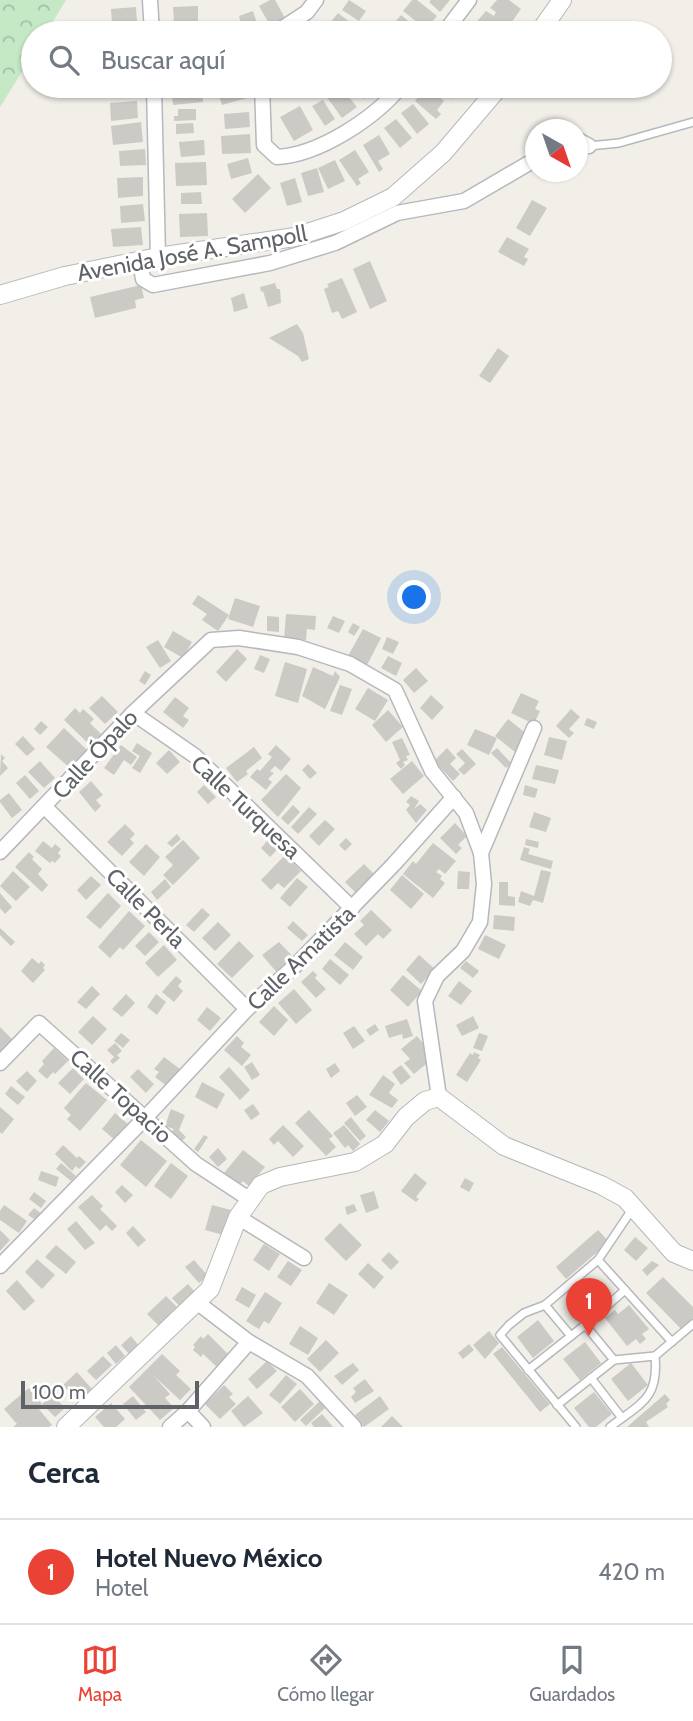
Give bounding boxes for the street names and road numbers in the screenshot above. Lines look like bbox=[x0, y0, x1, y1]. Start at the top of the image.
street label: Avenida José A. Sampoll bbox=[75, 219, 310, 287]
street label: Calle Ópalo bbox=[46, 703, 144, 805]
street label: Calle Turquesa bbox=[185, 749, 307, 865]
street label: Calle Perla bbox=[100, 862, 192, 954]
street label: Calle Amatista bbox=[241, 900, 361, 1016]
street label: Calle Topacio bbox=[64, 1043, 178, 1149]

